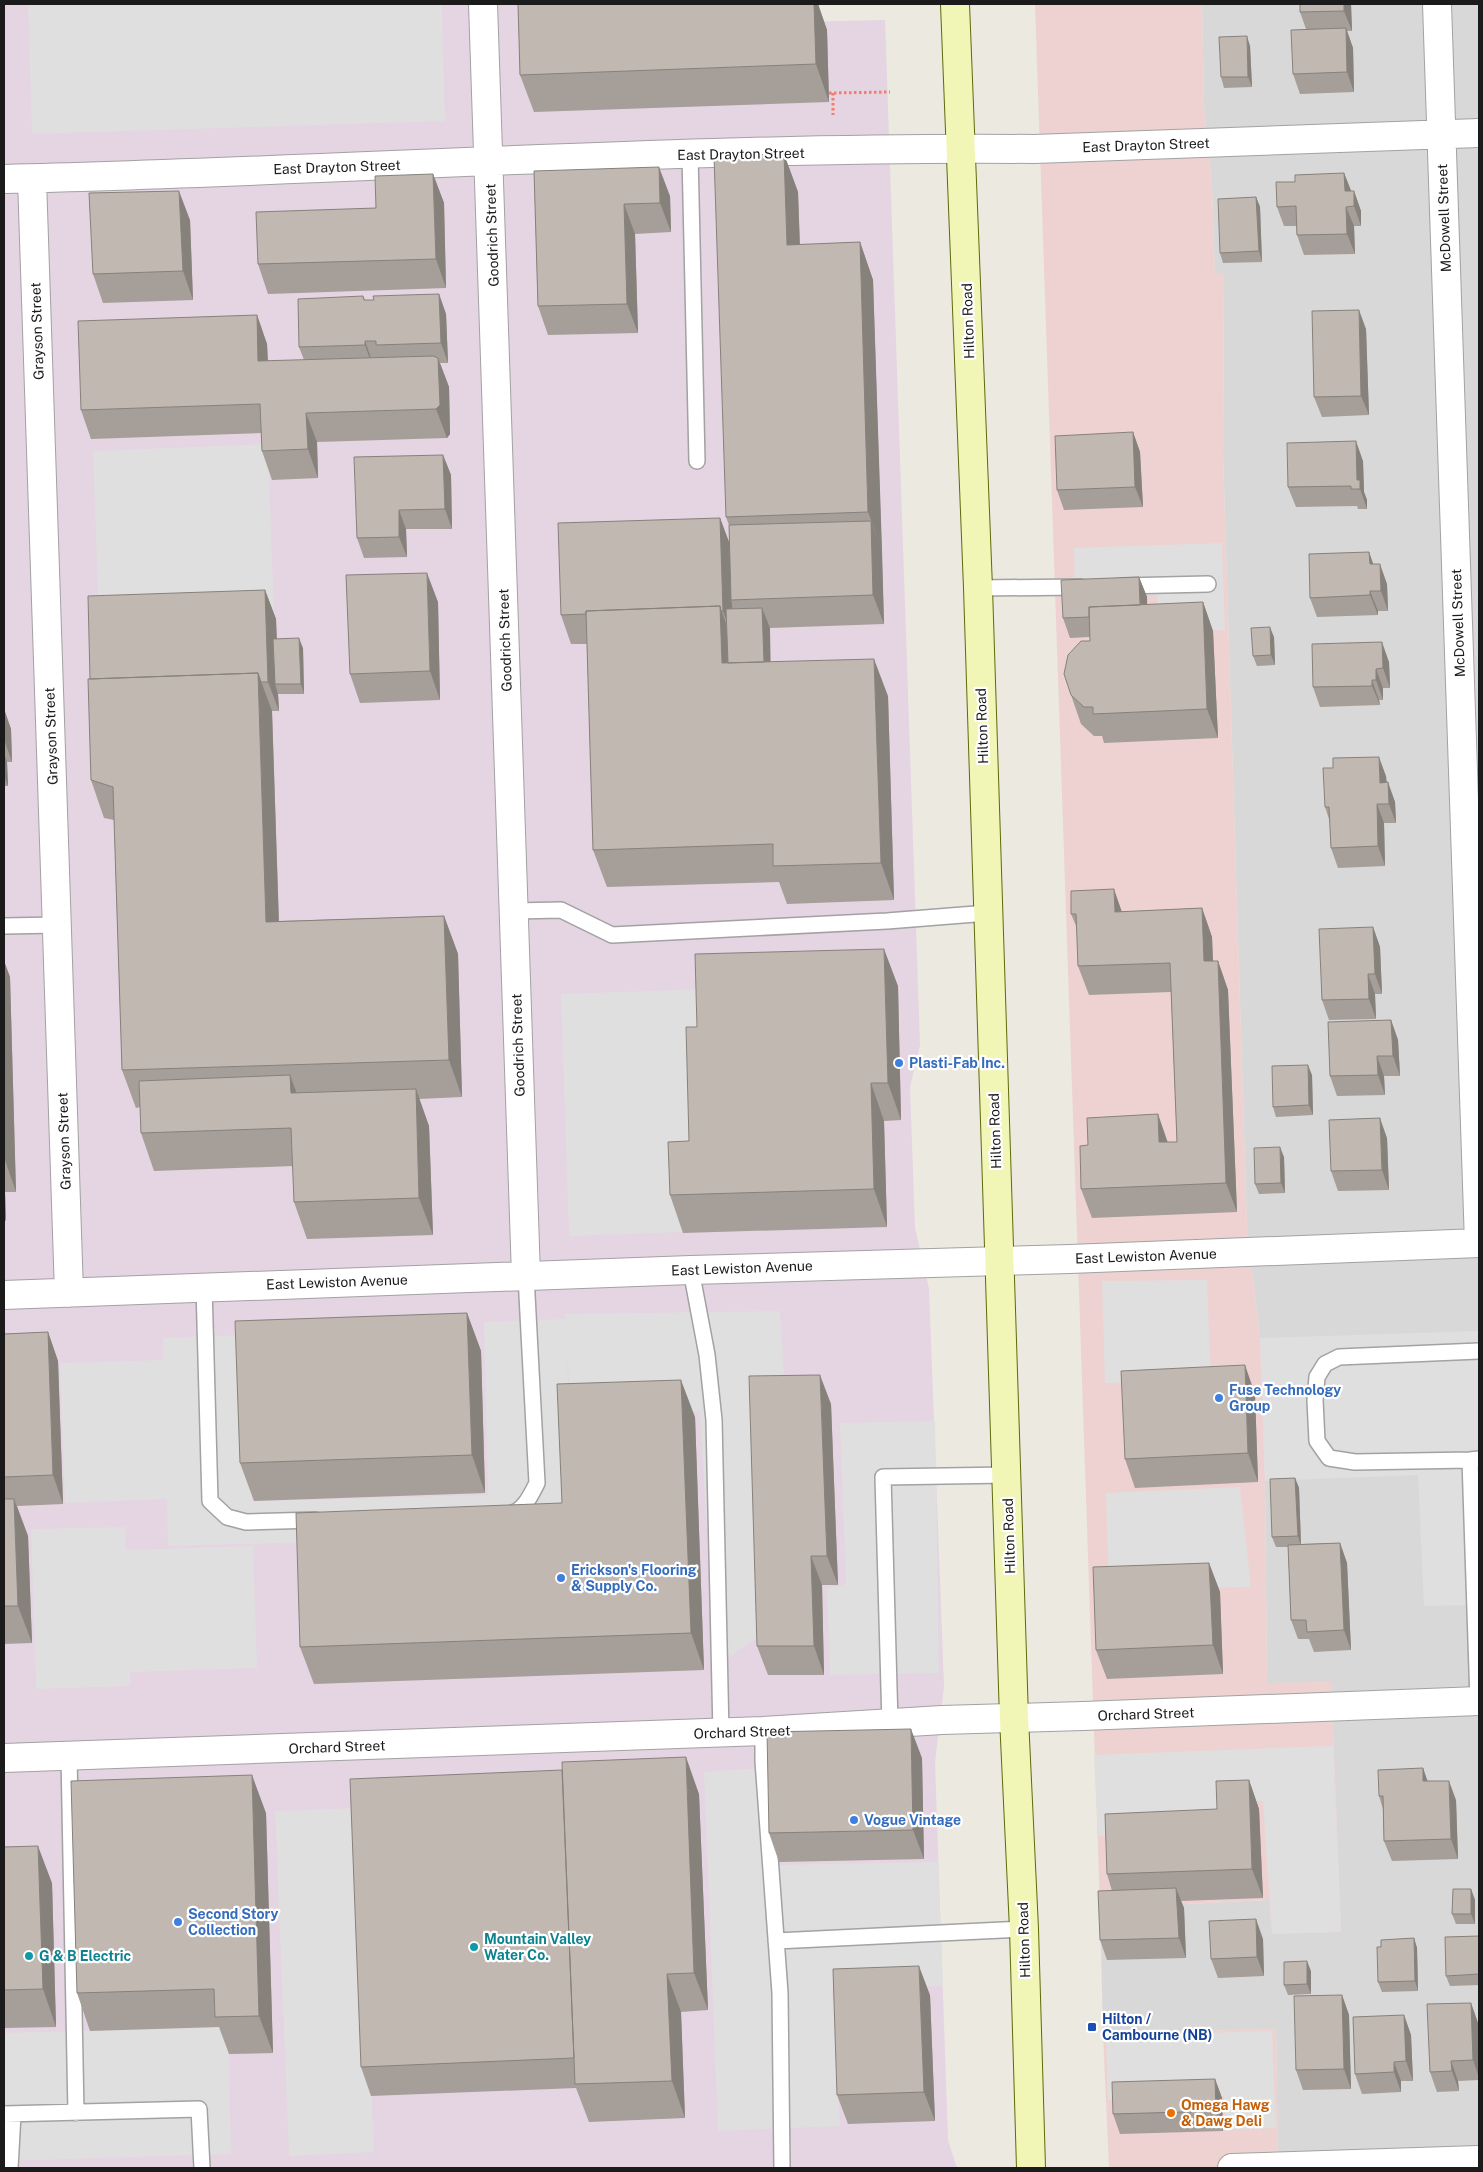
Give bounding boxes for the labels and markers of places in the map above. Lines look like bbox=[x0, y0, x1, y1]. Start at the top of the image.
place label: Plasti-Fab Inc. bbox=[909, 1055, 1005, 1071]
marker: Plasti-Fab Inc. bbox=[893, 1057, 905, 1069]
place label: Fuse Technology Group bbox=[1229, 1382, 1341, 1414]
marker: Fuse Technology Group bbox=[1213, 1392, 1225, 1404]
place label: Erickson's Flooring & Supply Co. bbox=[571, 1562, 697, 1594]
marker: Erickson's Flooring & Supply Co. bbox=[555, 1572, 567, 1584]
place label: Vogue Vintage bbox=[864, 1812, 961, 1828]
marker: Vogue Vintage bbox=[848, 1814, 860, 1826]
place label: Second Story Collection bbox=[188, 1906, 278, 1938]
marker: Second Story Collection bbox=[172, 1916, 184, 1928]
place label: Mountain Valley Water Co. bbox=[484, 1931, 591, 1963]
marker: Mountain Valley Water Co. bbox=[468, 1941, 480, 1953]
place label: G & B Electric bbox=[39, 1948, 131, 1964]
marker: G & B Electric bbox=[23, 1950, 35, 1962]
place label: Hilton / Cambourne (NB) bbox=[1102, 2011, 1212, 2043]
marker: Hilton / Cambourne (NB) bbox=[1086, 2021, 1098, 2033]
place label: Omega Hawg & Dawg Deli bbox=[1181, 2097, 1270, 2129]
marker: Omega Hawg & Dawg Deli bbox=[1165, 2107, 1177, 2119]

